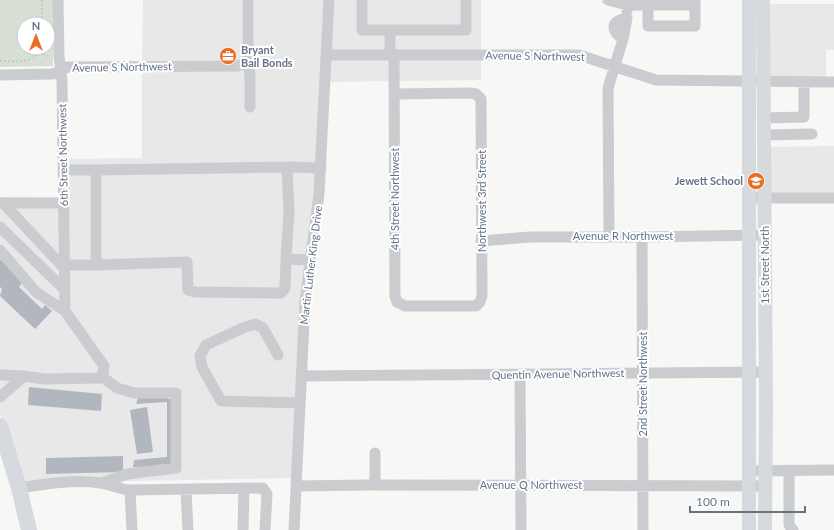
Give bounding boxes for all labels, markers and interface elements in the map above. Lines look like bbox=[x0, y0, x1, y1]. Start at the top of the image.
north arrow bbox=[16, 16, 56, 56]
text: N bbox=[32, 19, 40, 32]
place label: Bryant Bail Bonds bbox=[241, 43, 293, 69]
office icon: Bryant Bail Bonds bbox=[218, 46, 238, 66]
street label: Avenue S Northwest bbox=[485, 48, 585, 63]
street label: Avenue S Northwest bbox=[72, 59, 172, 74]
street label: 6th Street Northwest bbox=[55, 104, 70, 206]
street label: 4th Street Northwest bbox=[388, 148, 401, 250]
street label: Northwest 3rd Street bbox=[475, 150, 488, 252]
school or university icon: Jewett School bbox=[746, 171, 766, 191]
place label: Jewett School bbox=[675, 174, 743, 187]
street label: Martin Luther King Drive bbox=[297, 204, 324, 325]
street label: 1st Street North bbox=[758, 226, 771, 304]
street label: Avenue R Northwest bbox=[573, 229, 673, 242]
street label: 2nd Street Northwest bbox=[636, 332, 649, 436]
street label: Quentin Avenue Northwest bbox=[491, 366, 625, 381]
street label: Avenue Q Northwest bbox=[480, 478, 582, 491]
scale bar bbox=[690, 488, 805, 514]
text: 100 m bbox=[696, 494, 730, 509]

